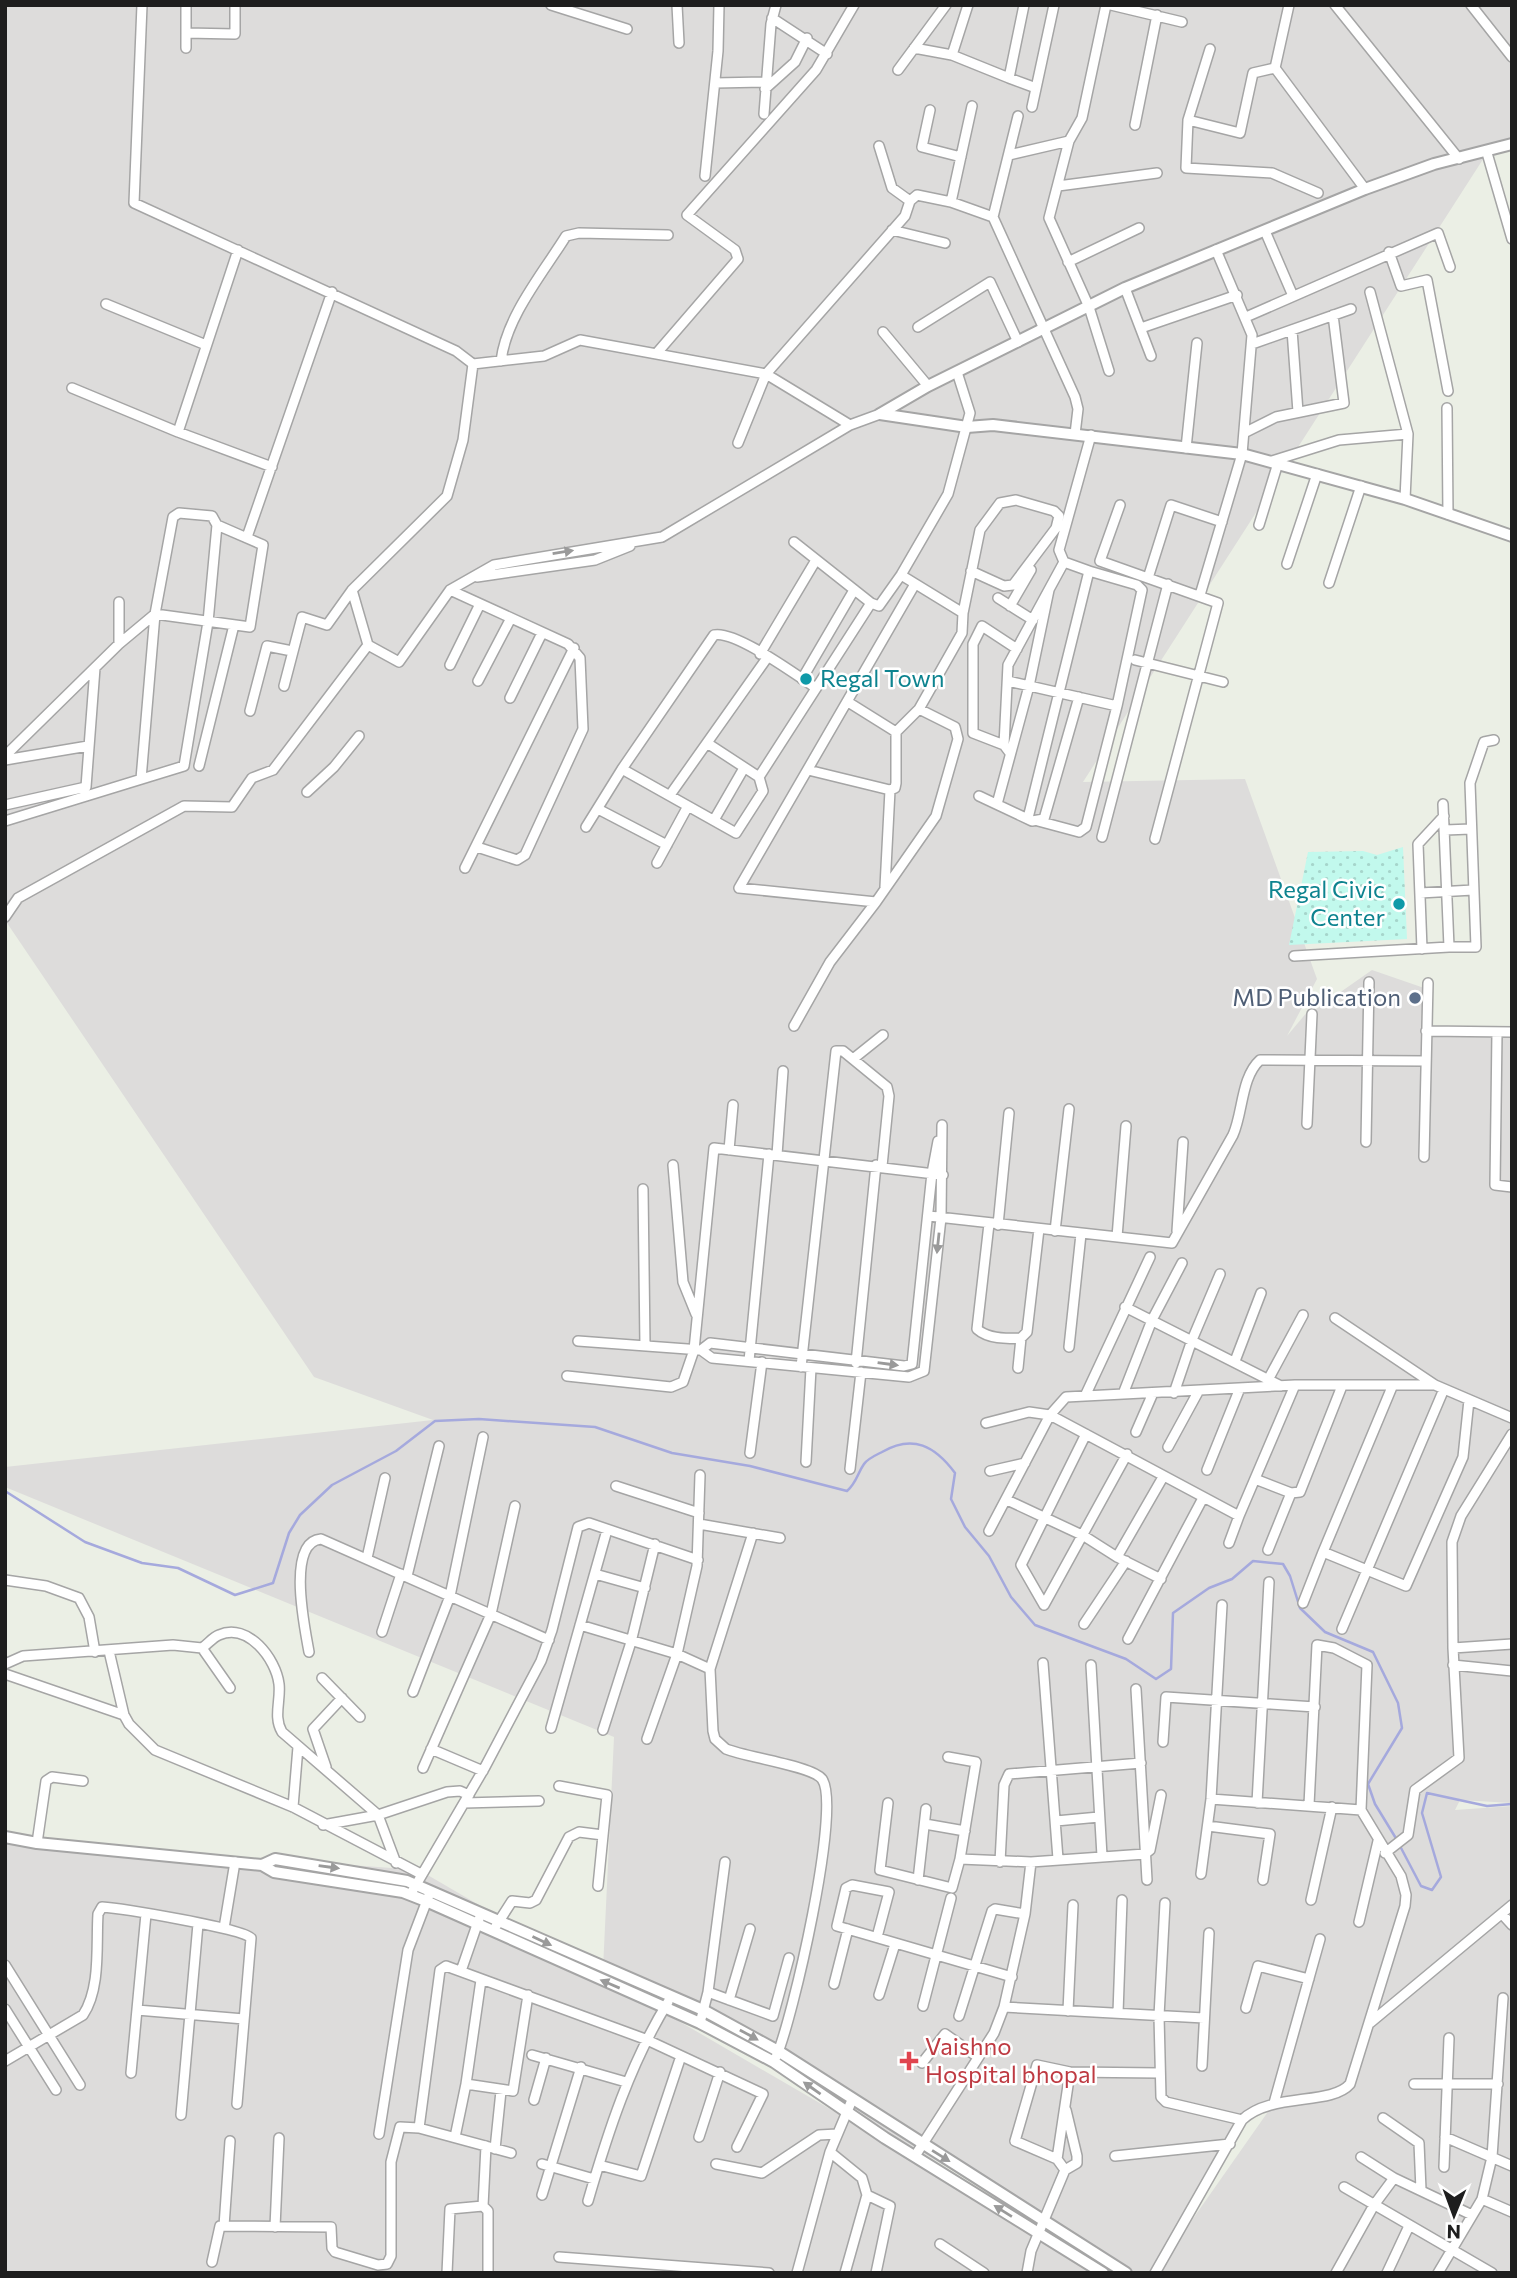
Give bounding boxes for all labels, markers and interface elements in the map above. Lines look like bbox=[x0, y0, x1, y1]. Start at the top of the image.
one-way arrow bbox=[552, 546, 574, 557]
place label: Regal Town bbox=[820, 663, 944, 692]
marker: Regal Town bbox=[798, 671, 814, 687]
place label: Regal Civic Center bbox=[1268, 874, 1385, 931]
marker: Regal Civic Center bbox=[1391, 896, 1407, 912]
place label: MD Publication bbox=[1232, 982, 1401, 1011]
marker: MD Publication bbox=[1407, 990, 1423, 1006]
one-way arrow bbox=[932, 1232, 943, 1254]
one-way arrow bbox=[877, 1358, 899, 1369]
one-way arrow bbox=[318, 1862, 340, 1873]
one-way arrow bbox=[532, 1935, 552, 1947]
one-way arrow bbox=[600, 1978, 620, 1990]
one-way arrow bbox=[739, 2029, 759, 2041]
place label: Vaishno Hospital bhopal bbox=[925, 2031, 1097, 2088]
marker: Vaishno Hospital bhopal bbox=[899, 2051, 919, 2071]
one-way arrow bbox=[802, 2082, 821, 2095]
one-way arrow bbox=[932, 2150, 951, 2163]
north arrow bbox=[1419, 2180, 1489, 2250]
one-way arrow bbox=[994, 2205, 1013, 2217]
text: N bbox=[1446, 2221, 1461, 2244]

